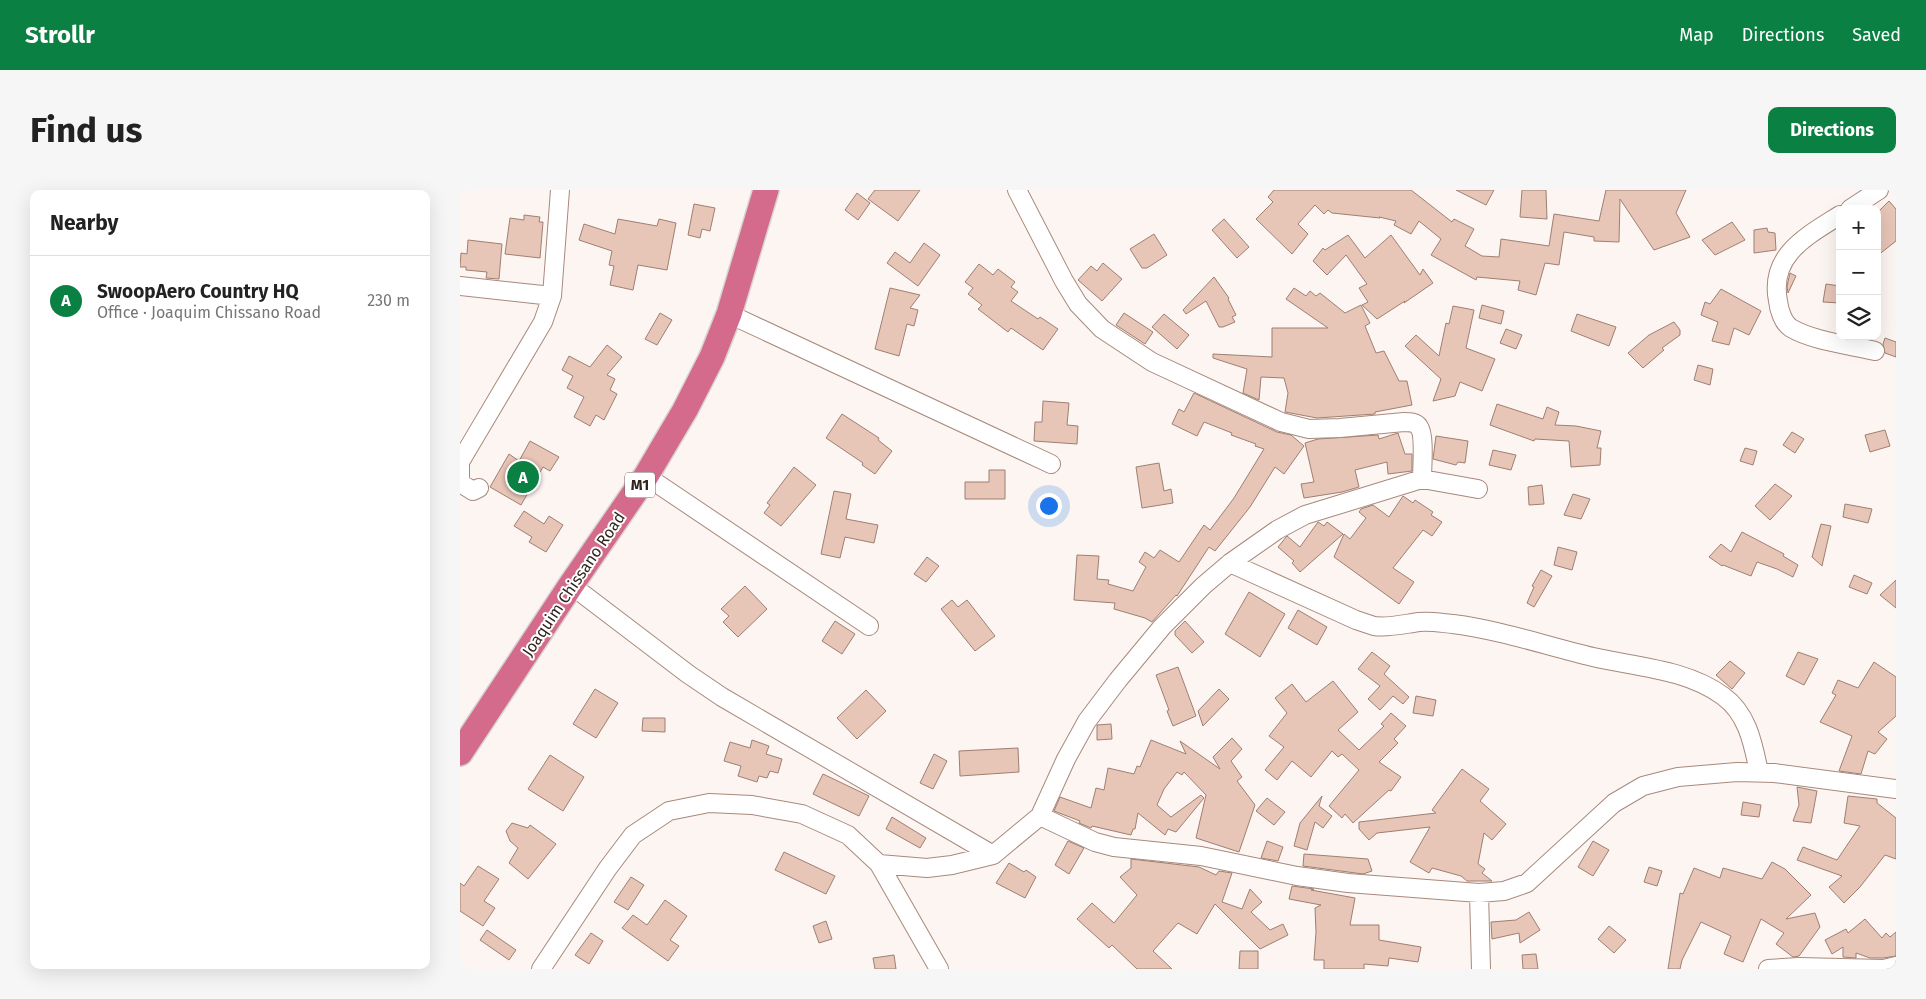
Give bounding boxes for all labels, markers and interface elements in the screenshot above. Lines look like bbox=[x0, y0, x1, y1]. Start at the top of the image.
text: Strollr bbox=[25, 21, 95, 49]
text: Map bbox=[1679, 24, 1714, 46]
text: Directions bbox=[1742, 24, 1824, 46]
text: Saved bbox=[1852, 24, 1901, 46]
button: Directions bbox=[1768, 107, 1896, 153]
text: Find us bbox=[30, 109, 142, 151]
map controls bbox=[1836, 205, 1881, 340]
button: + bbox=[1836, 205, 1881, 250]
text: Nearby bbox=[50, 210, 118, 236]
button: − bbox=[1836, 250, 1881, 295]
text: SwoopAero Country HQ bbox=[97, 280, 299, 303]
text: A bbox=[61, 291, 71, 310]
text: 230 m bbox=[367, 291, 410, 310]
button: layers bbox=[1836, 295, 1881, 340]
text: Office · Joaquim Chissano Road bbox=[97, 303, 321, 322]
pin: A bbox=[507, 458, 539, 496]
road number: M1 bbox=[625, 472, 655, 498]
your location bbox=[1036, 493, 1062, 519]
street label: Joaquim Chissano Road bbox=[518, 509, 629, 660]

